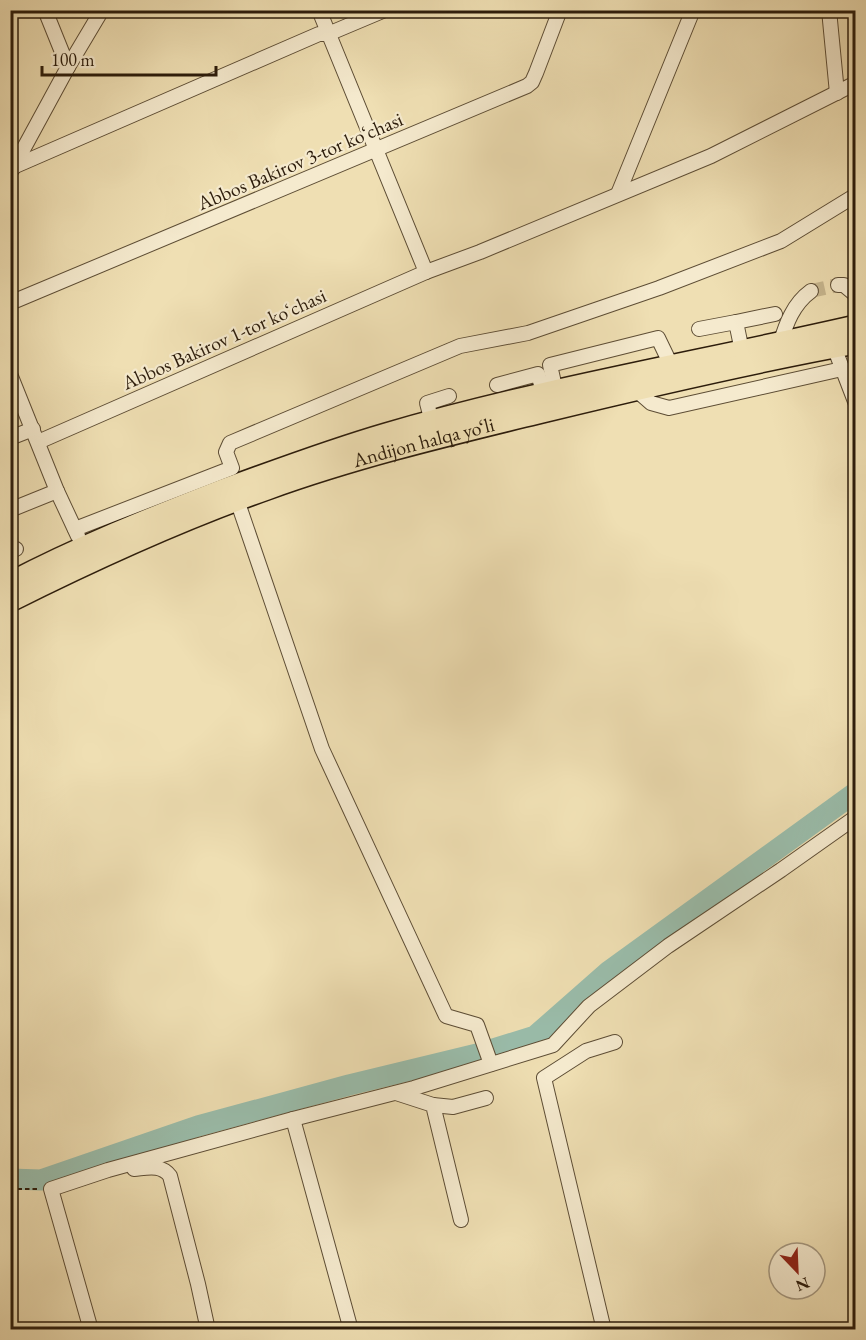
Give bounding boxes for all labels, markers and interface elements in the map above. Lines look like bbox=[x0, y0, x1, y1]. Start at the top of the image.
scale bar bbox=[42, 39, 216, 77]
text: 100 m bbox=[51, 48, 95, 71]
street label: Abbos Bakirov 3-tor koʻchasi bbox=[192, 106, 407, 217]
street label: Abbos Bakirov 1-tor koʻchasi bbox=[117, 282, 330, 396]
street label: Andijon halqa yo‘li bbox=[349, 411, 497, 474]
north arrow bbox=[767, 1241, 827, 1301]
text: N bbox=[793, 1272, 813, 1297]

